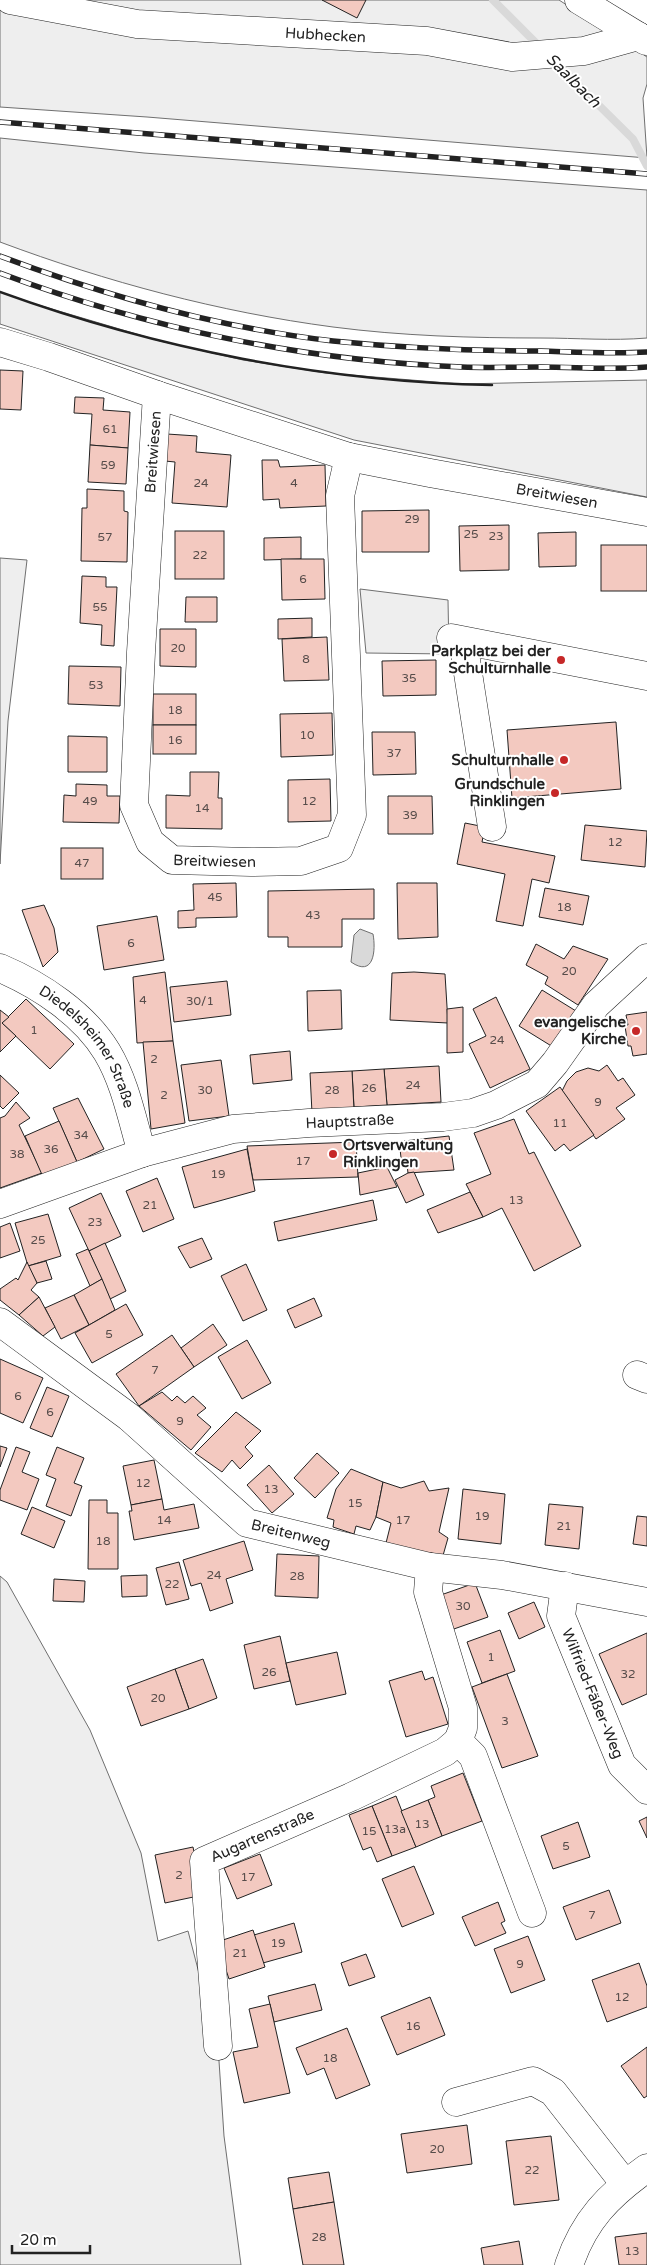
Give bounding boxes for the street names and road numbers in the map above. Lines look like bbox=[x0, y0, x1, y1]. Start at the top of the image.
street label: Hubhecken bbox=[284, 24, 366, 46]
street label: Breitwiesen bbox=[141, 410, 165, 494]
street label: Breitwiesen bbox=[515, 480, 599, 512]
street label: Breitwiesen bbox=[173, 851, 256, 871]
street label: Diedelsheimer Straße bbox=[36, 982, 138, 1110]
street label: Hauptstraße bbox=[305, 1110, 394, 1132]
street label: Breitenweg bbox=[249, 1515, 332, 1552]
street label: Wilfried-Fäßer-Weg bbox=[558, 1626, 627, 1761]
street label: Augartenstraße bbox=[207, 1805, 317, 1866]

